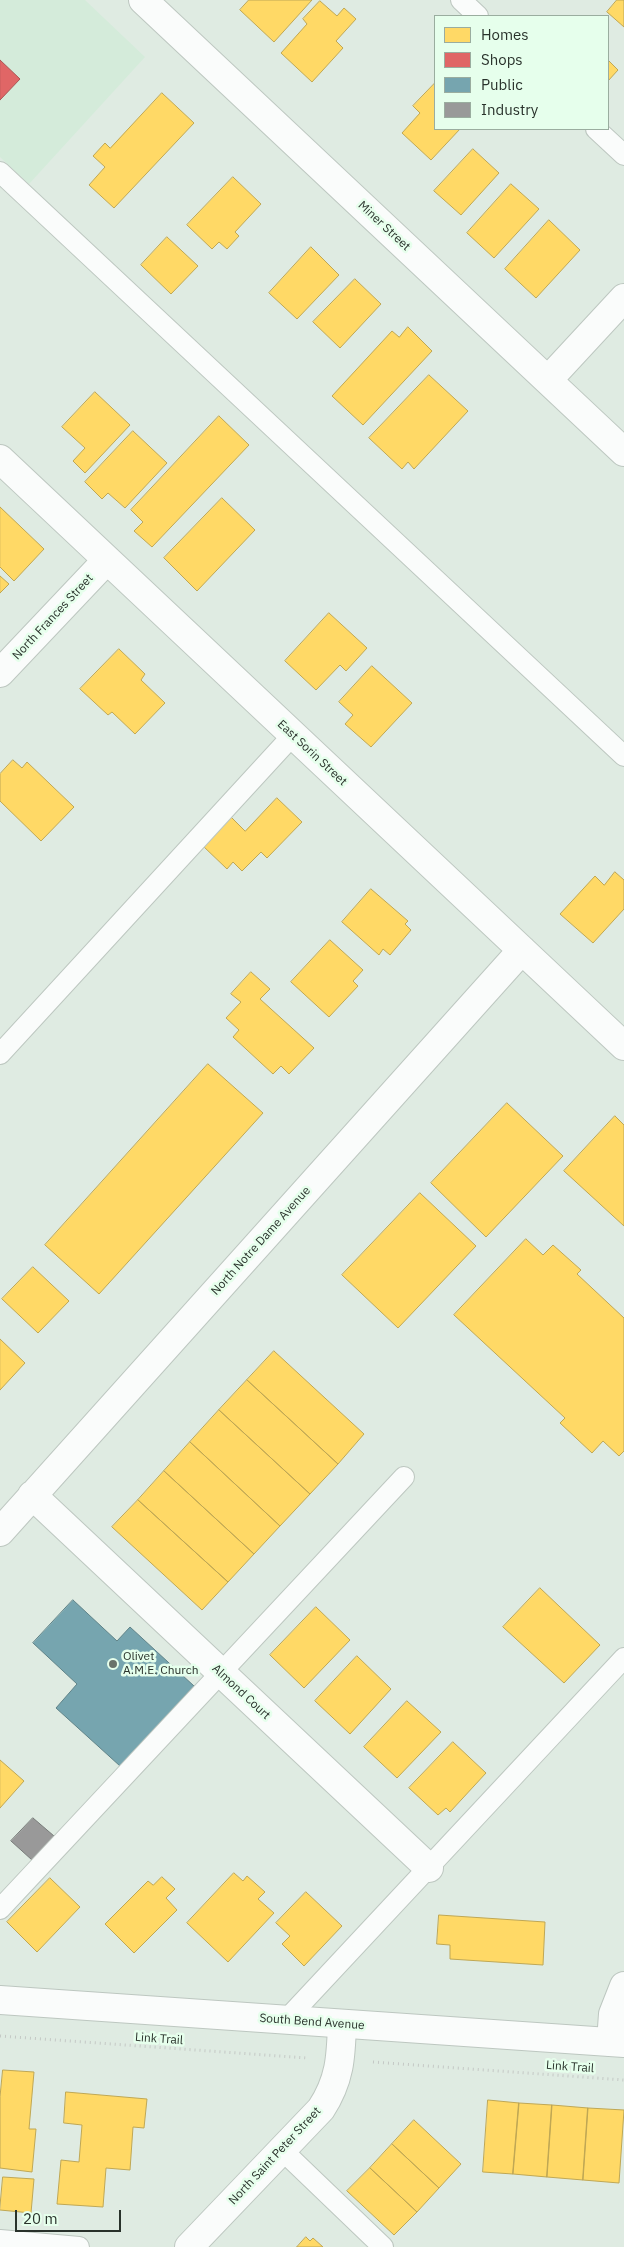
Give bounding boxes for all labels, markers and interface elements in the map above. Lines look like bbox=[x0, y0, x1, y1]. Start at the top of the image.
legend bbox=[434, 15, 609, 130]
text: Homes bbox=[481, 25, 529, 44]
text: Shops bbox=[481, 50, 523, 69]
text: Public bbox=[481, 75, 523, 94]
text: Industry bbox=[481, 100, 538, 119]
street label: Miner Street bbox=[355, 198, 413, 254]
street label: North Frances Street bbox=[10, 571, 96, 663]
street label: East Sorin Street bbox=[274, 717, 350, 789]
street label: North Notre Dame Avenue bbox=[208, 1184, 314, 1298]
place label: Olivet A.M.E. Church bbox=[123, 1650, 199, 1678]
marker: Olivet A.M.E. Church bbox=[107, 1658, 119, 1670]
street label: Almond Court bbox=[209, 1661, 273, 1723]
street label: South Bend Avenue bbox=[259, 2011, 365, 2033]
street label: Link Trail bbox=[134, 2030, 184, 2048]
street label: Link Trail bbox=[545, 2058, 595, 2076]
street label: North Saint Peter Street bbox=[226, 2104, 324, 2208]
scale bar bbox=[18, 2200, 124, 2232]
text: 20 m bbox=[23, 2209, 58, 2228]

